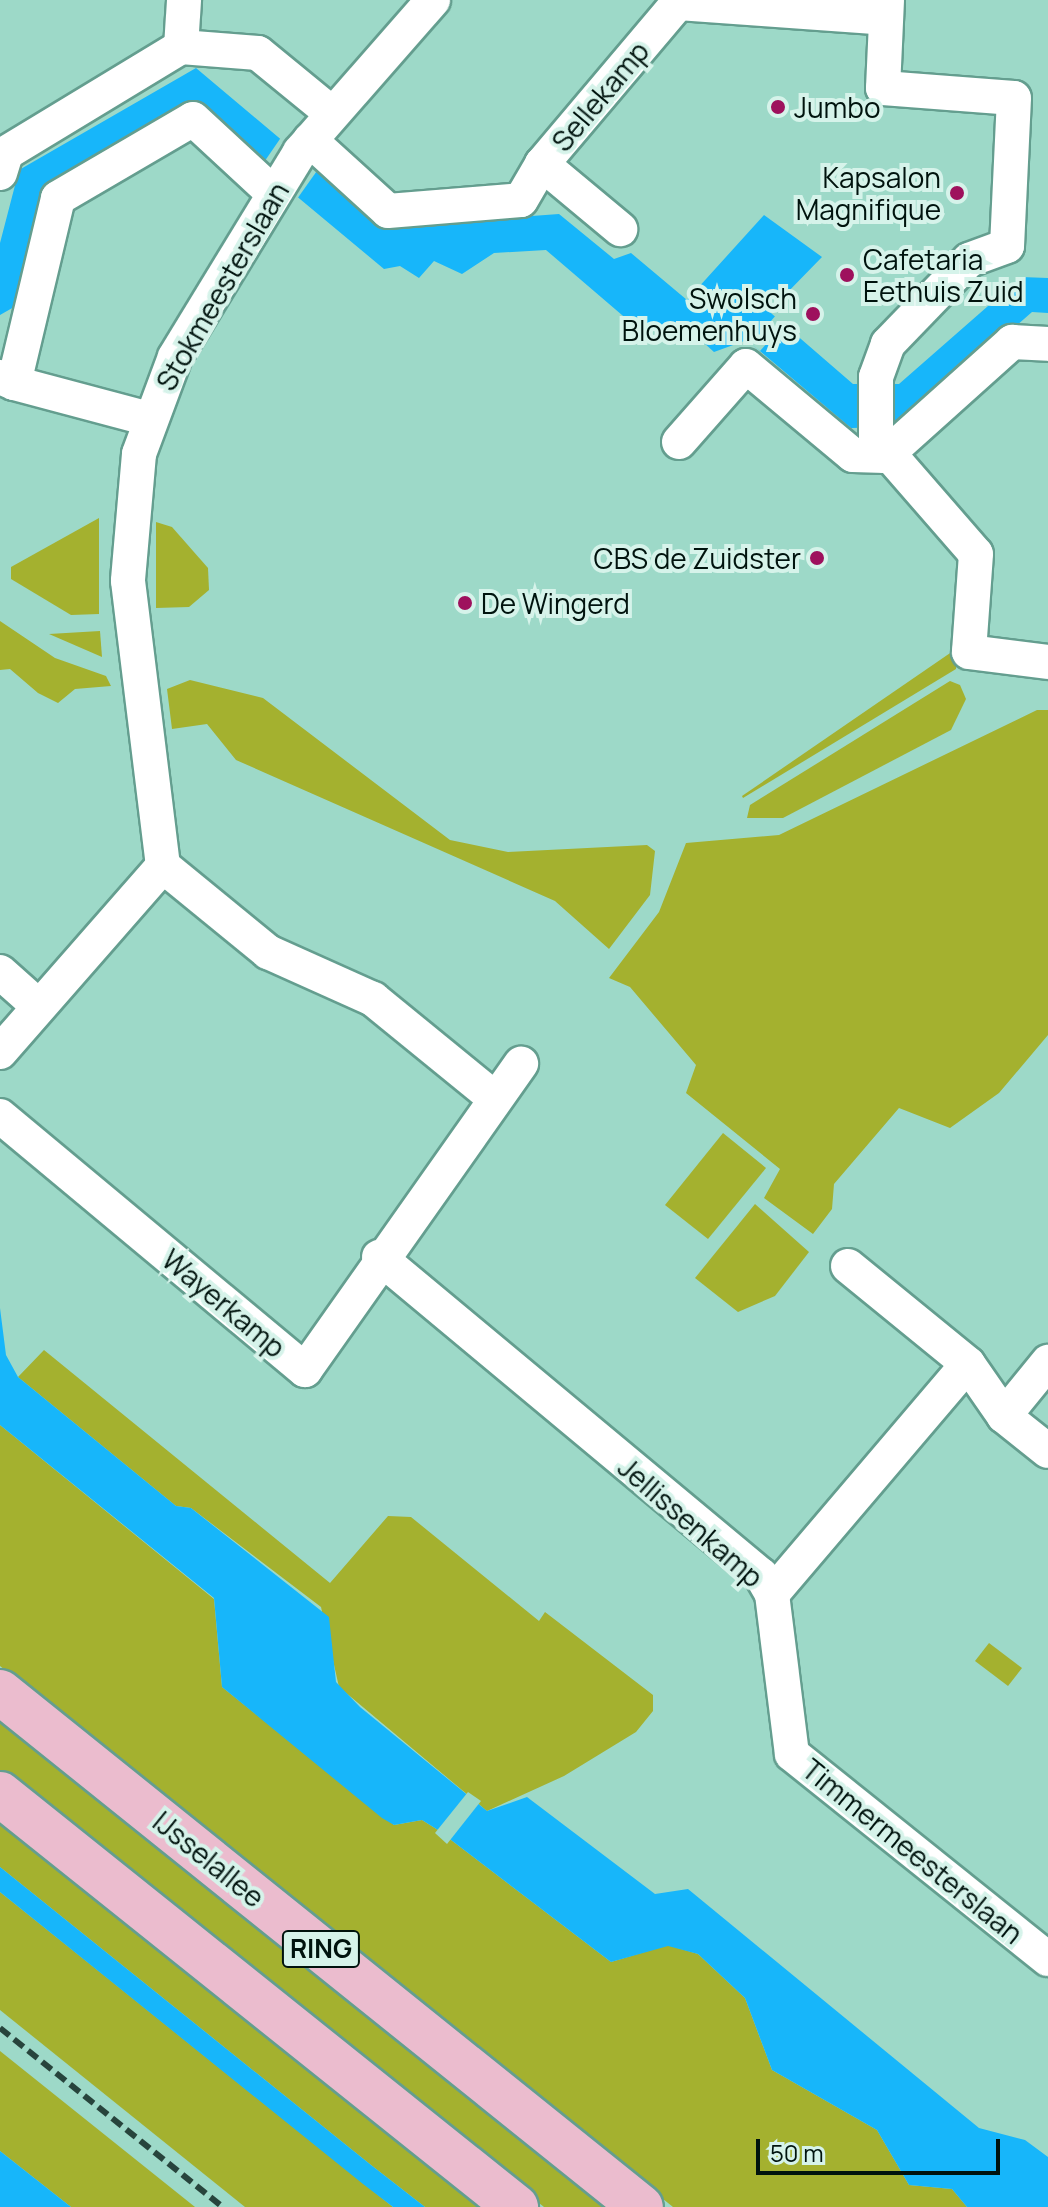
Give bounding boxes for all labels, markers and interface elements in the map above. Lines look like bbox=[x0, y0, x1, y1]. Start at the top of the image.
street label: Sellekamp bbox=[544, 34, 656, 158]
place label: Jumbo bbox=[794, 90, 880, 124]
marker: Jumbo bbox=[769, 98, 787, 116]
place label: Kapsalon Magnifique bbox=[796, 160, 941, 226]
street label: Stokmeesterslaan bbox=[149, 176, 295, 396]
marker: Kapsalon Magnifique bbox=[948, 184, 966, 202]
place label: Cafetaria Eethuis Zuid bbox=[863, 242, 1024, 308]
marker: Cafetaria Eethuis Zuid bbox=[838, 266, 856, 284]
place label: Swolsch Bloemenhuys bbox=[622, 281, 797, 347]
marker: Swolsch Bloemenhuys bbox=[804, 305, 822, 323]
place label: CBS de Zuidster bbox=[594, 541, 801, 575]
marker: CBS de Zuidster bbox=[808, 549, 826, 567]
place label: De Wingerd bbox=[481, 586, 630, 620]
marker: De Wingerd bbox=[456, 594, 474, 612]
street label: Wayerkamp bbox=[156, 1242, 292, 1364]
street label: Jellissenkamp bbox=[612, 1450, 770, 1594]
street label: Timmermeesterslaan bbox=[796, 1752, 1030, 1950]
street label: IJsselallee bbox=[147, 1804, 271, 1914]
road number: RING bbox=[281, 1927, 361, 1971]
scale bar bbox=[760, 2123, 1004, 2173]
text: 50 m bbox=[770, 2136, 824, 2169]

